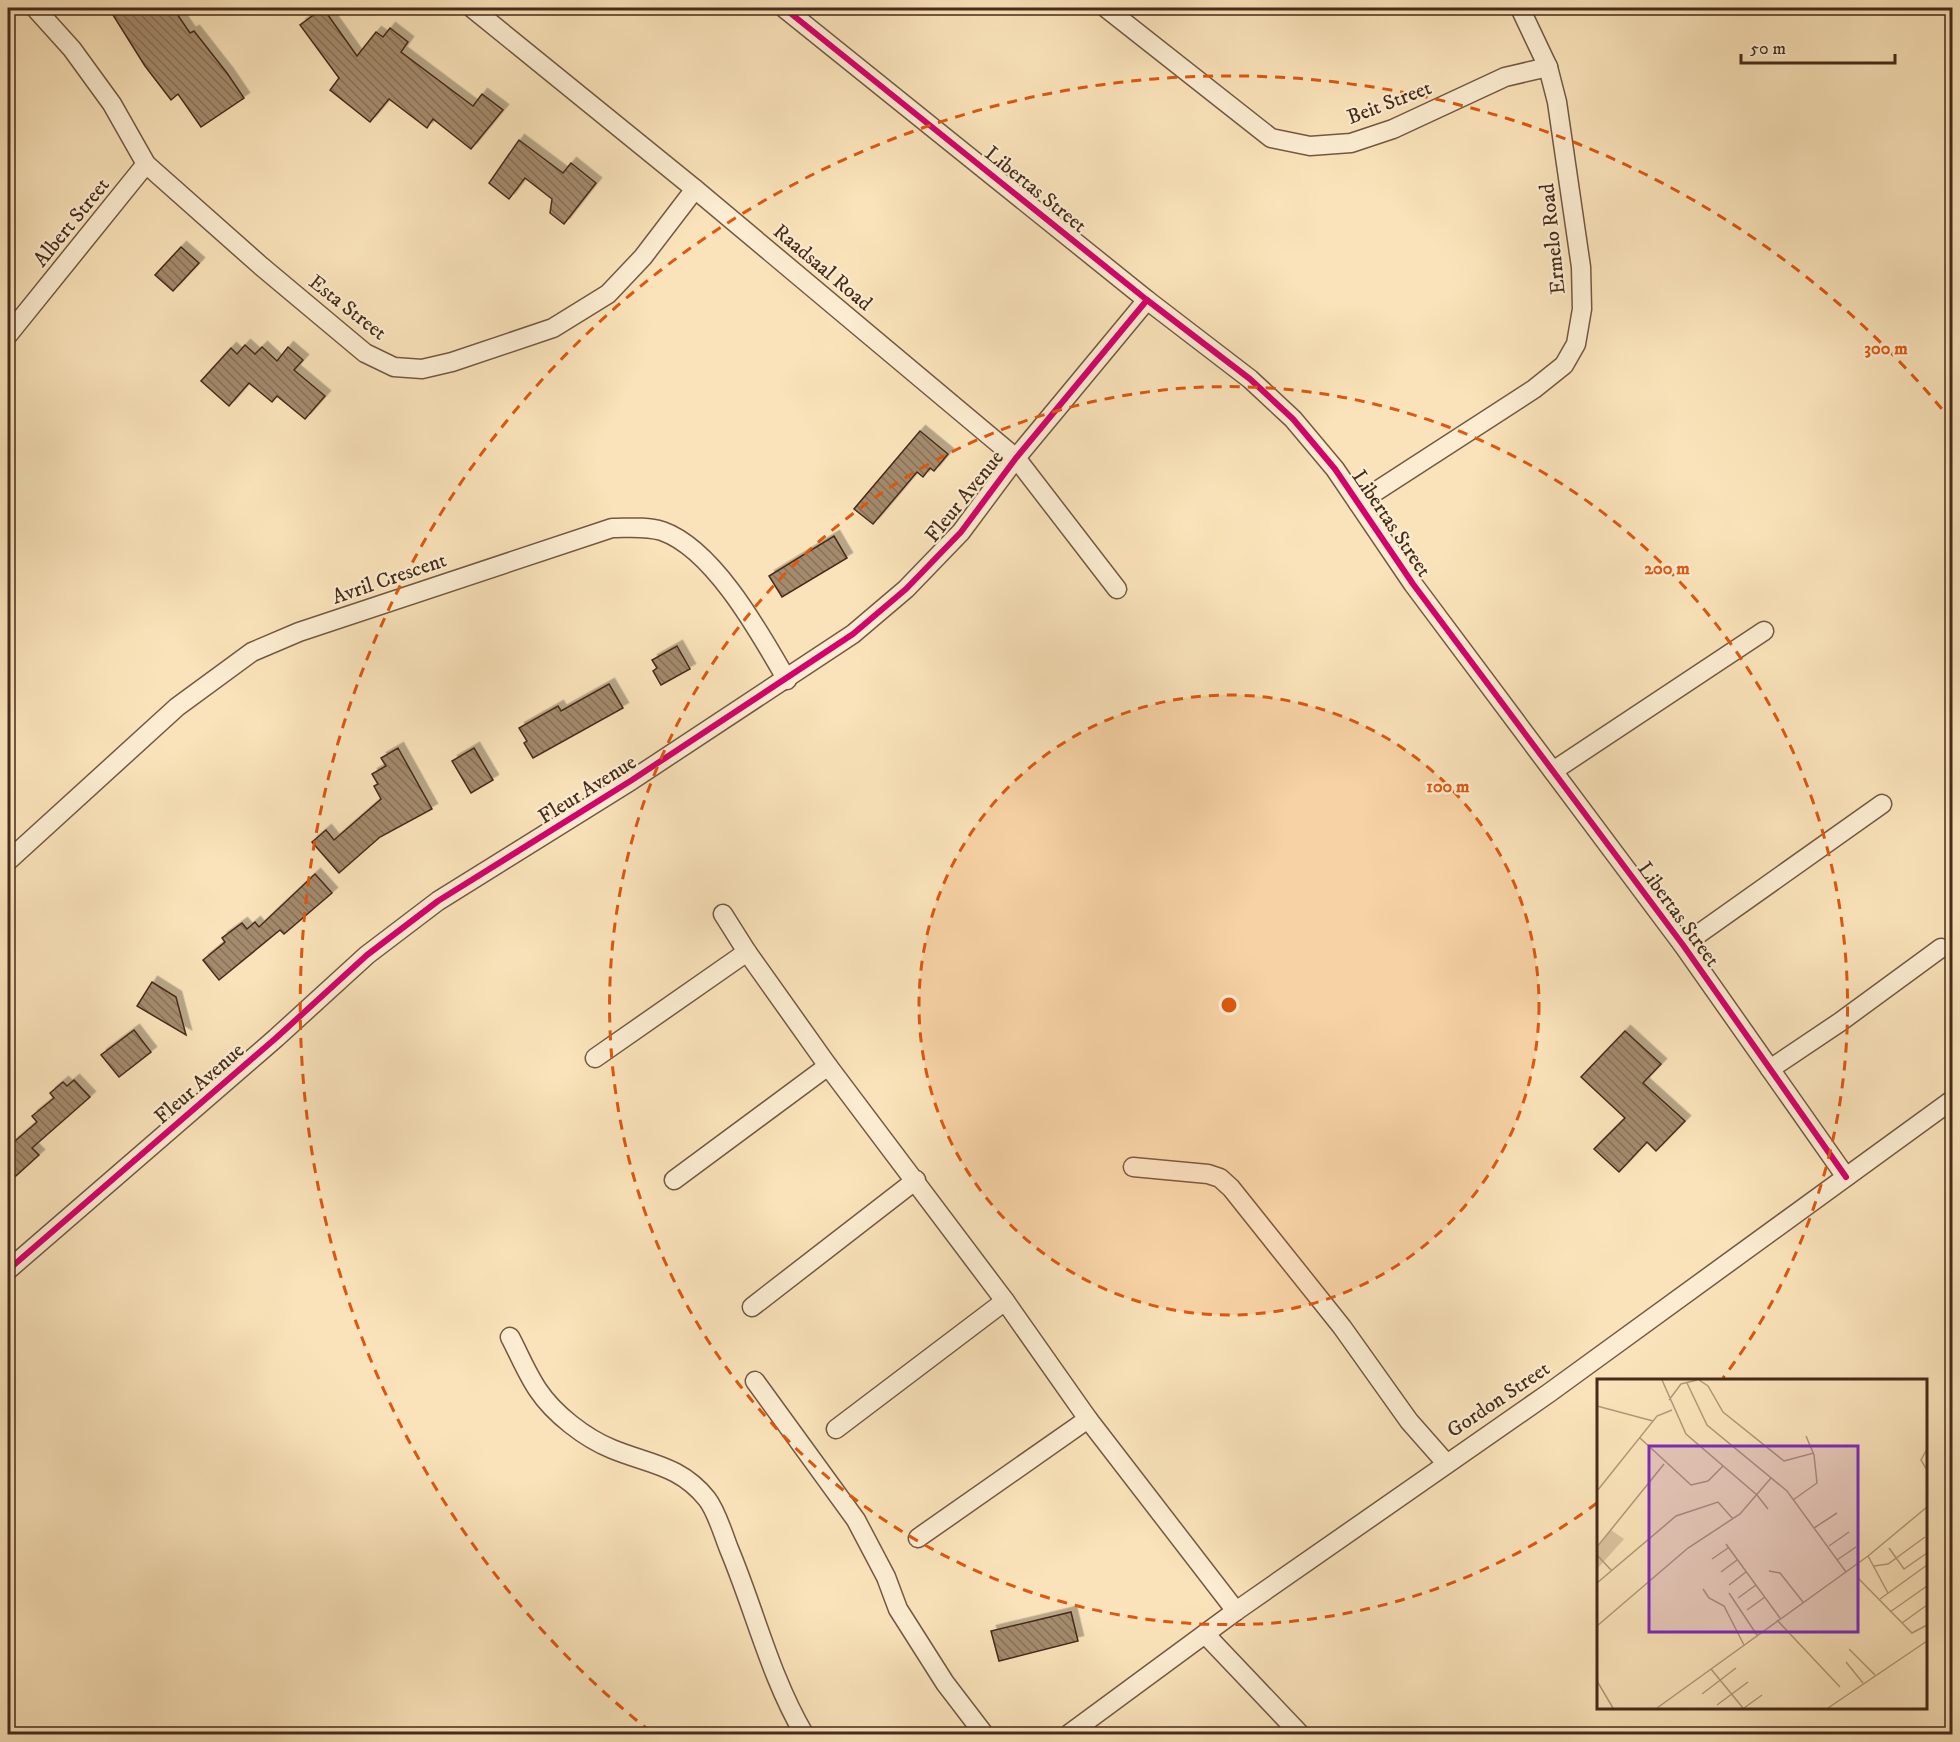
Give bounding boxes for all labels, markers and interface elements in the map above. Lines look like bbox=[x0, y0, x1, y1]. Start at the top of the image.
scale bar bbox=[1741, 27, 1896, 65]
text: 50 m bbox=[1750, 38, 1786, 60]
street label: Beit Street bbox=[1344, 75, 1435, 131]
street label: Libertas Street bbox=[979, 141, 1092, 239]
street label: Albert Street bbox=[28, 173, 116, 272]
street label: Ermelo Road bbox=[1534, 182, 1572, 296]
street label: Raadsaal Road bbox=[767, 219, 878, 317]
street label: Esta Street bbox=[303, 269, 392, 346]
text: 300 m bbox=[1864, 338, 1908, 360]
street label: Fleur Avenue bbox=[920, 445, 1010, 548]
street label: Libertas Street bbox=[1346, 465, 1437, 582]
street label: Avril Crescent bbox=[329, 547, 450, 611]
text: 200 m bbox=[1644, 558, 1690, 580]
street label: Fleur Avenue bbox=[534, 749, 642, 830]
text: 100 m bbox=[1426, 776, 1470, 798]
street label: Libertas Street bbox=[1631, 857, 1725, 972]
centre of rings bbox=[1219, 995, 1239, 1015]
street label: Fleur Avenue bbox=[149, 1037, 250, 1130]
street label: Gordon Street bbox=[1442, 1356, 1555, 1444]
inset map bbox=[1597, 1379, 1927, 1709]

